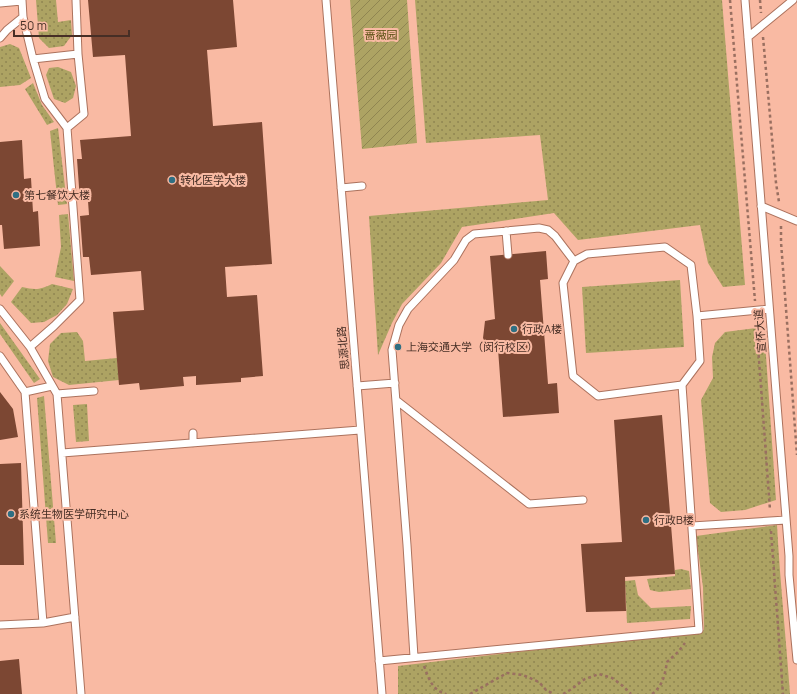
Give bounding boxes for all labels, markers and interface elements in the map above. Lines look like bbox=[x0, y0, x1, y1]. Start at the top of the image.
scale bar bbox=[14, 12, 129, 38]
text: 50 m bbox=[20, 17, 47, 34]
park label: 蔷薇园 bbox=[365, 27, 398, 42]
place label: 转化医学大楼 bbox=[180, 172, 246, 187]
marker: 转化医学大楼 bbox=[167, 175, 177, 185]
place label: 第七餐饮大楼 bbox=[24, 187, 90, 202]
marker: 第七餐饮大楼 bbox=[11, 190, 21, 200]
street label: 宣怀大道 bbox=[750, 308, 769, 354]
place label: 行政A楼 bbox=[522, 321, 562, 336]
marker: 行政A楼 bbox=[509, 324, 519, 334]
street label: 思源北路 bbox=[333, 325, 352, 371]
place label: 上海交通大学（闵行校区） bbox=[406, 339, 538, 354]
marker: 上海交通大学（闵行校区） bbox=[393, 342, 403, 352]
place label: 系统生物医学研究中心 bbox=[19, 506, 129, 521]
marker: 系统生物医学研究中心 bbox=[6, 509, 16, 519]
place label: 行政B楼 bbox=[654, 512, 694, 527]
marker: 行政B楼 bbox=[641, 515, 651, 525]

